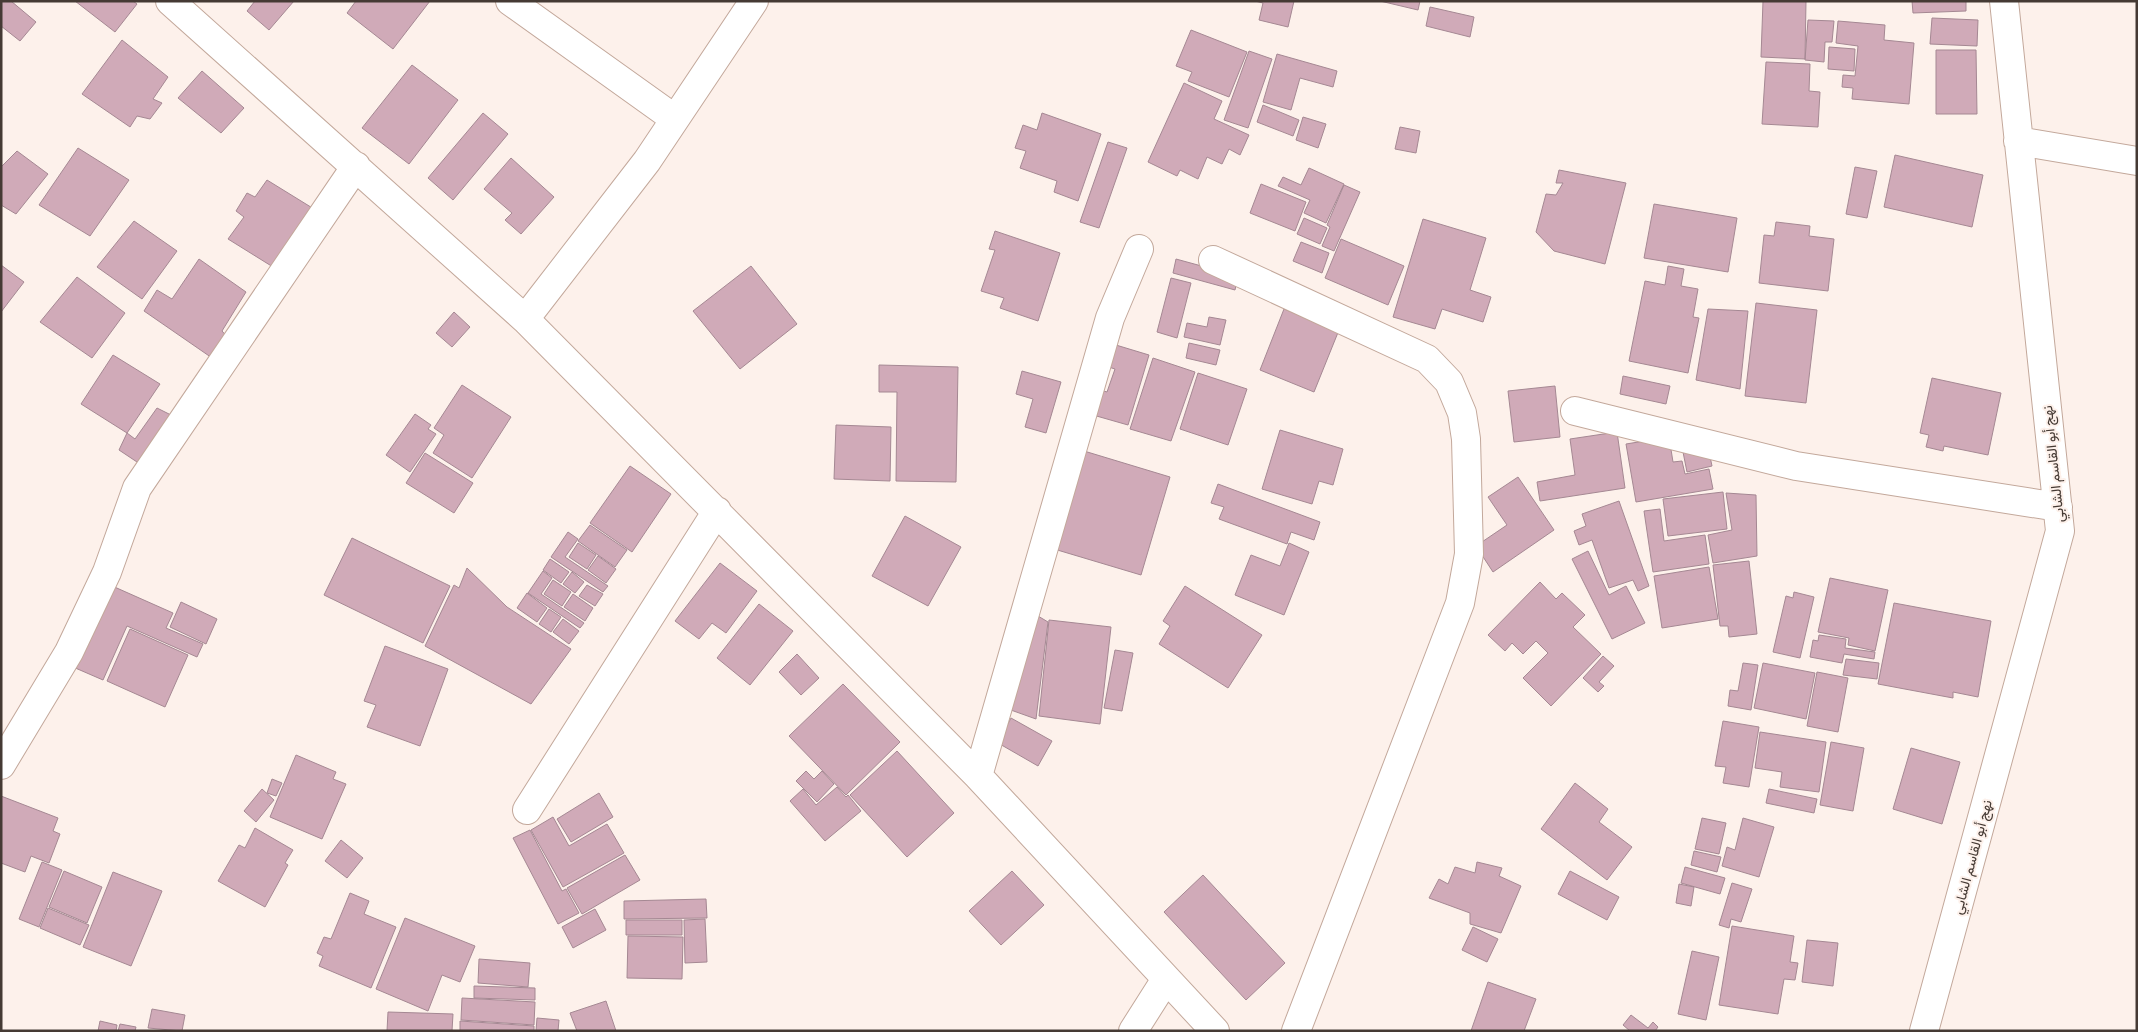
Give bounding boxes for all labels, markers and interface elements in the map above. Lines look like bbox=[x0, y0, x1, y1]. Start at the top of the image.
street label: نهج أبو القاسم الشابي bbox=[2038, 404, 2071, 523]
street label: نهج أبو القاسم الشابي bbox=[1948, 798, 1999, 917]

